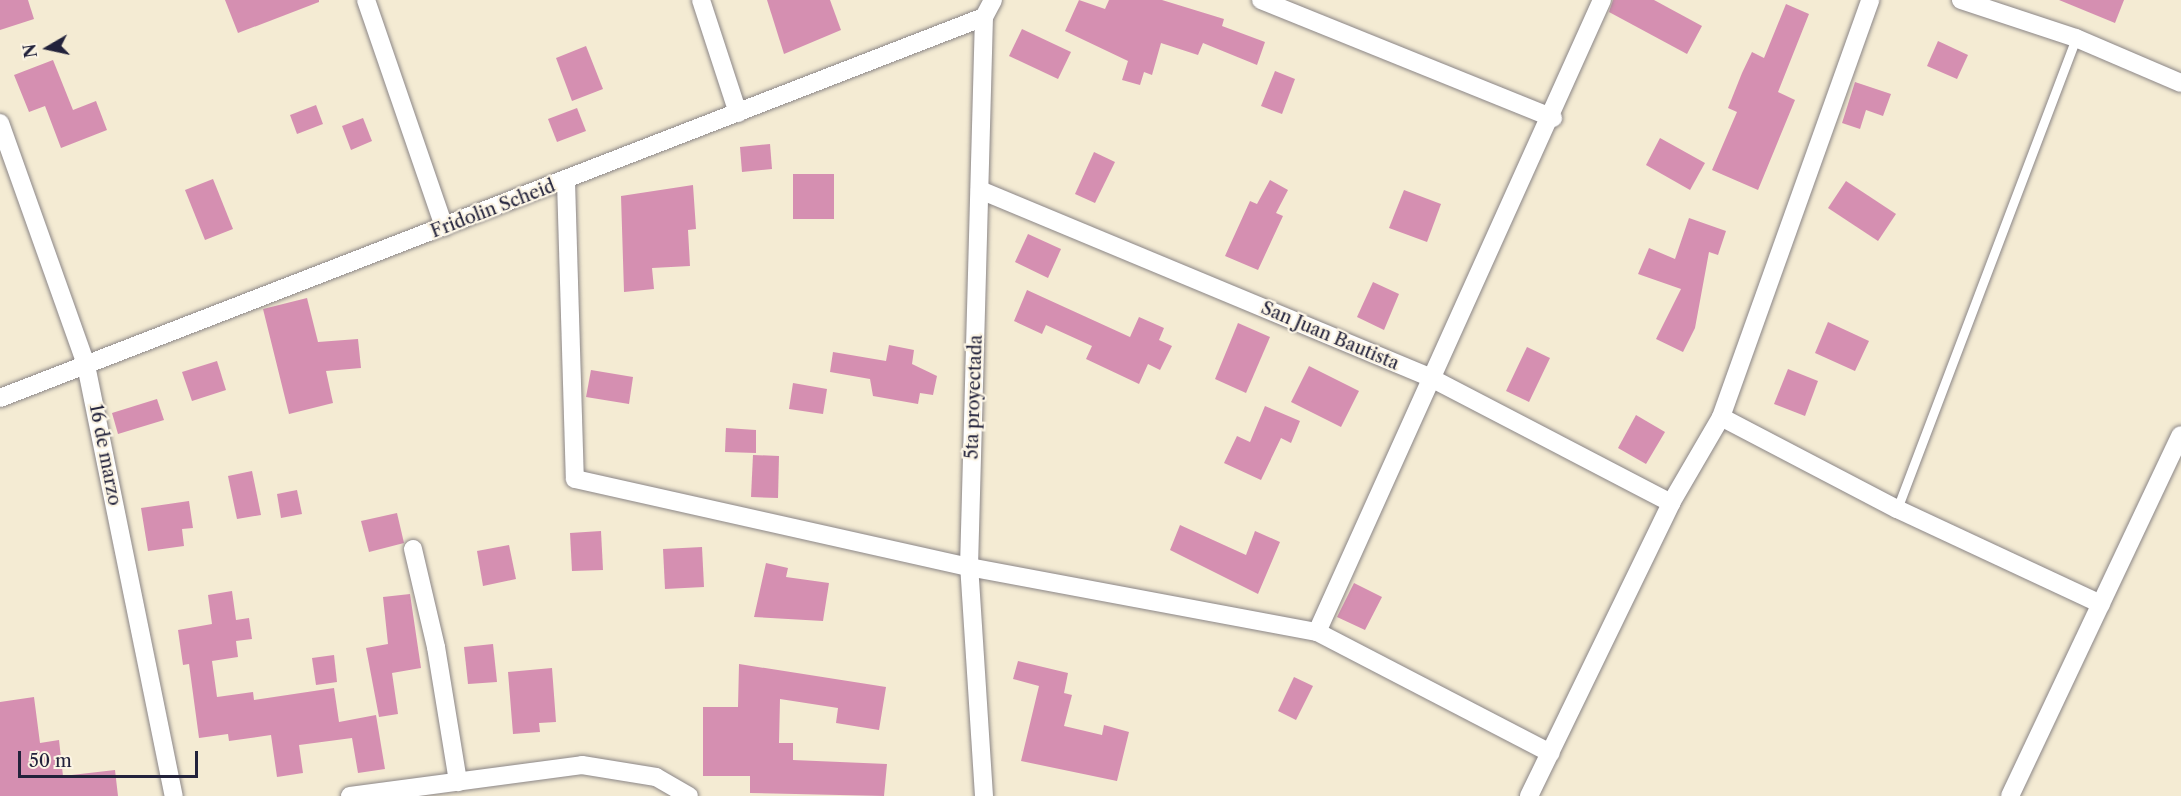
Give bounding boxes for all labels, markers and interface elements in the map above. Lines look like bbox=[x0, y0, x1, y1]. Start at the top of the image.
north arrow bbox=[18, 18, 78, 78]
text: N bbox=[19, 42, 41, 59]
street label: Fridolin Scheid bbox=[428, 175, 558, 243]
street label: San Juan Bautista bbox=[1258, 297, 1402, 375]
street label: 5ta proyectada bbox=[961, 334, 987, 460]
street label: 16 de marzo bbox=[85, 402, 125, 508]
scale bar bbox=[21, 739, 201, 777]
text: 50 m bbox=[29, 750, 72, 772]

